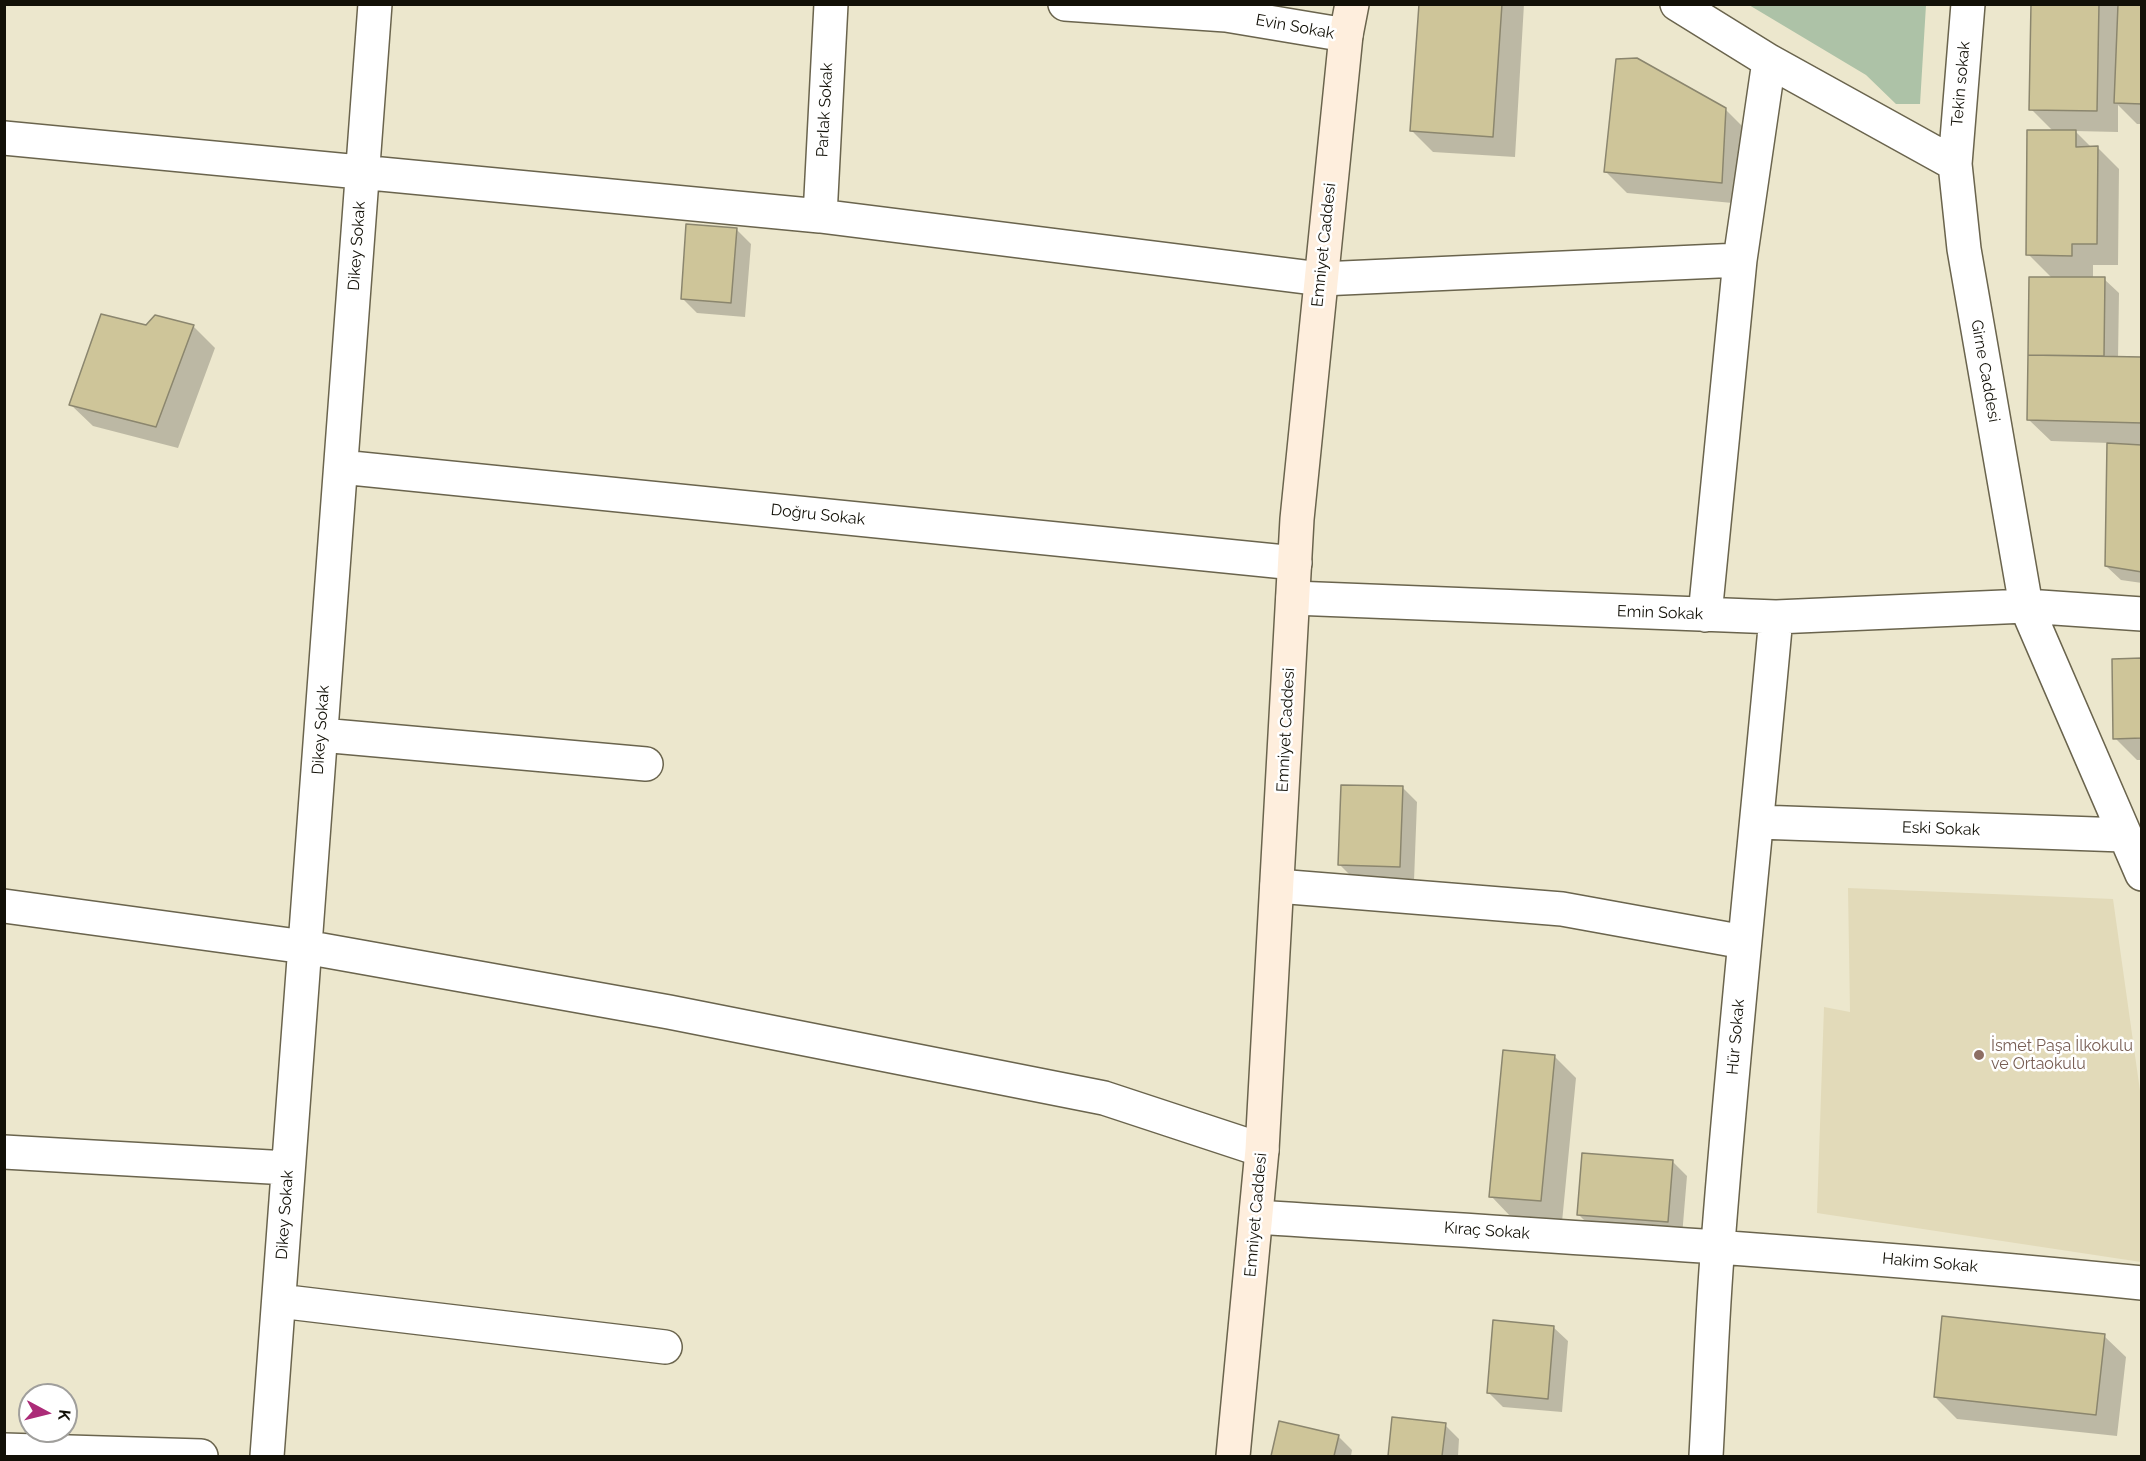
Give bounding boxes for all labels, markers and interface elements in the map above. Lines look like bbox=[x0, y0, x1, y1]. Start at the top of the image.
street label: Evin Sokak bbox=[1254, 11, 1336, 43]
street label: Tekin sokak bbox=[1948, 41, 1974, 127]
street label: Parlak Sokak bbox=[813, 62, 837, 158]
street label: Emniyet Caddesi bbox=[1308, 182, 1340, 308]
street label: Dikey Sokak bbox=[344, 201, 370, 291]
street label: Girne Caddesi bbox=[1967, 318, 2003, 424]
street label: Doğru Sokak bbox=[770, 500, 866, 530]
street label: Emin Sokak bbox=[1617, 602, 1703, 624]
street label: Emniyet Caddesi bbox=[1273, 667, 1299, 793]
street label: Dikey Sokak bbox=[308, 685, 334, 775]
street label: Eski Sokak bbox=[1902, 818, 1980, 840]
street label: Hür Sokak bbox=[1723, 998, 1749, 1076]
place label: İsmet Paşa İlkokulu ve Ortaokulu bbox=[1991, 1036, 2133, 1074]
marker: İsmet Paşa İlkokulu ve Ortaokulu bbox=[1972, 1048, 1986, 1062]
street label: Emniyet Caddesi bbox=[1241, 1152, 1271, 1278]
street label: Dikey Sokak bbox=[272, 1170, 298, 1260]
street label: Kıraç Sokak bbox=[1444, 1218, 1530, 1244]
street label: Hakim Sokak bbox=[1881, 1249, 1979, 1277]
north arrow bbox=[18, 1383, 78, 1443]
text: K bbox=[54, 1409, 74, 1421]

